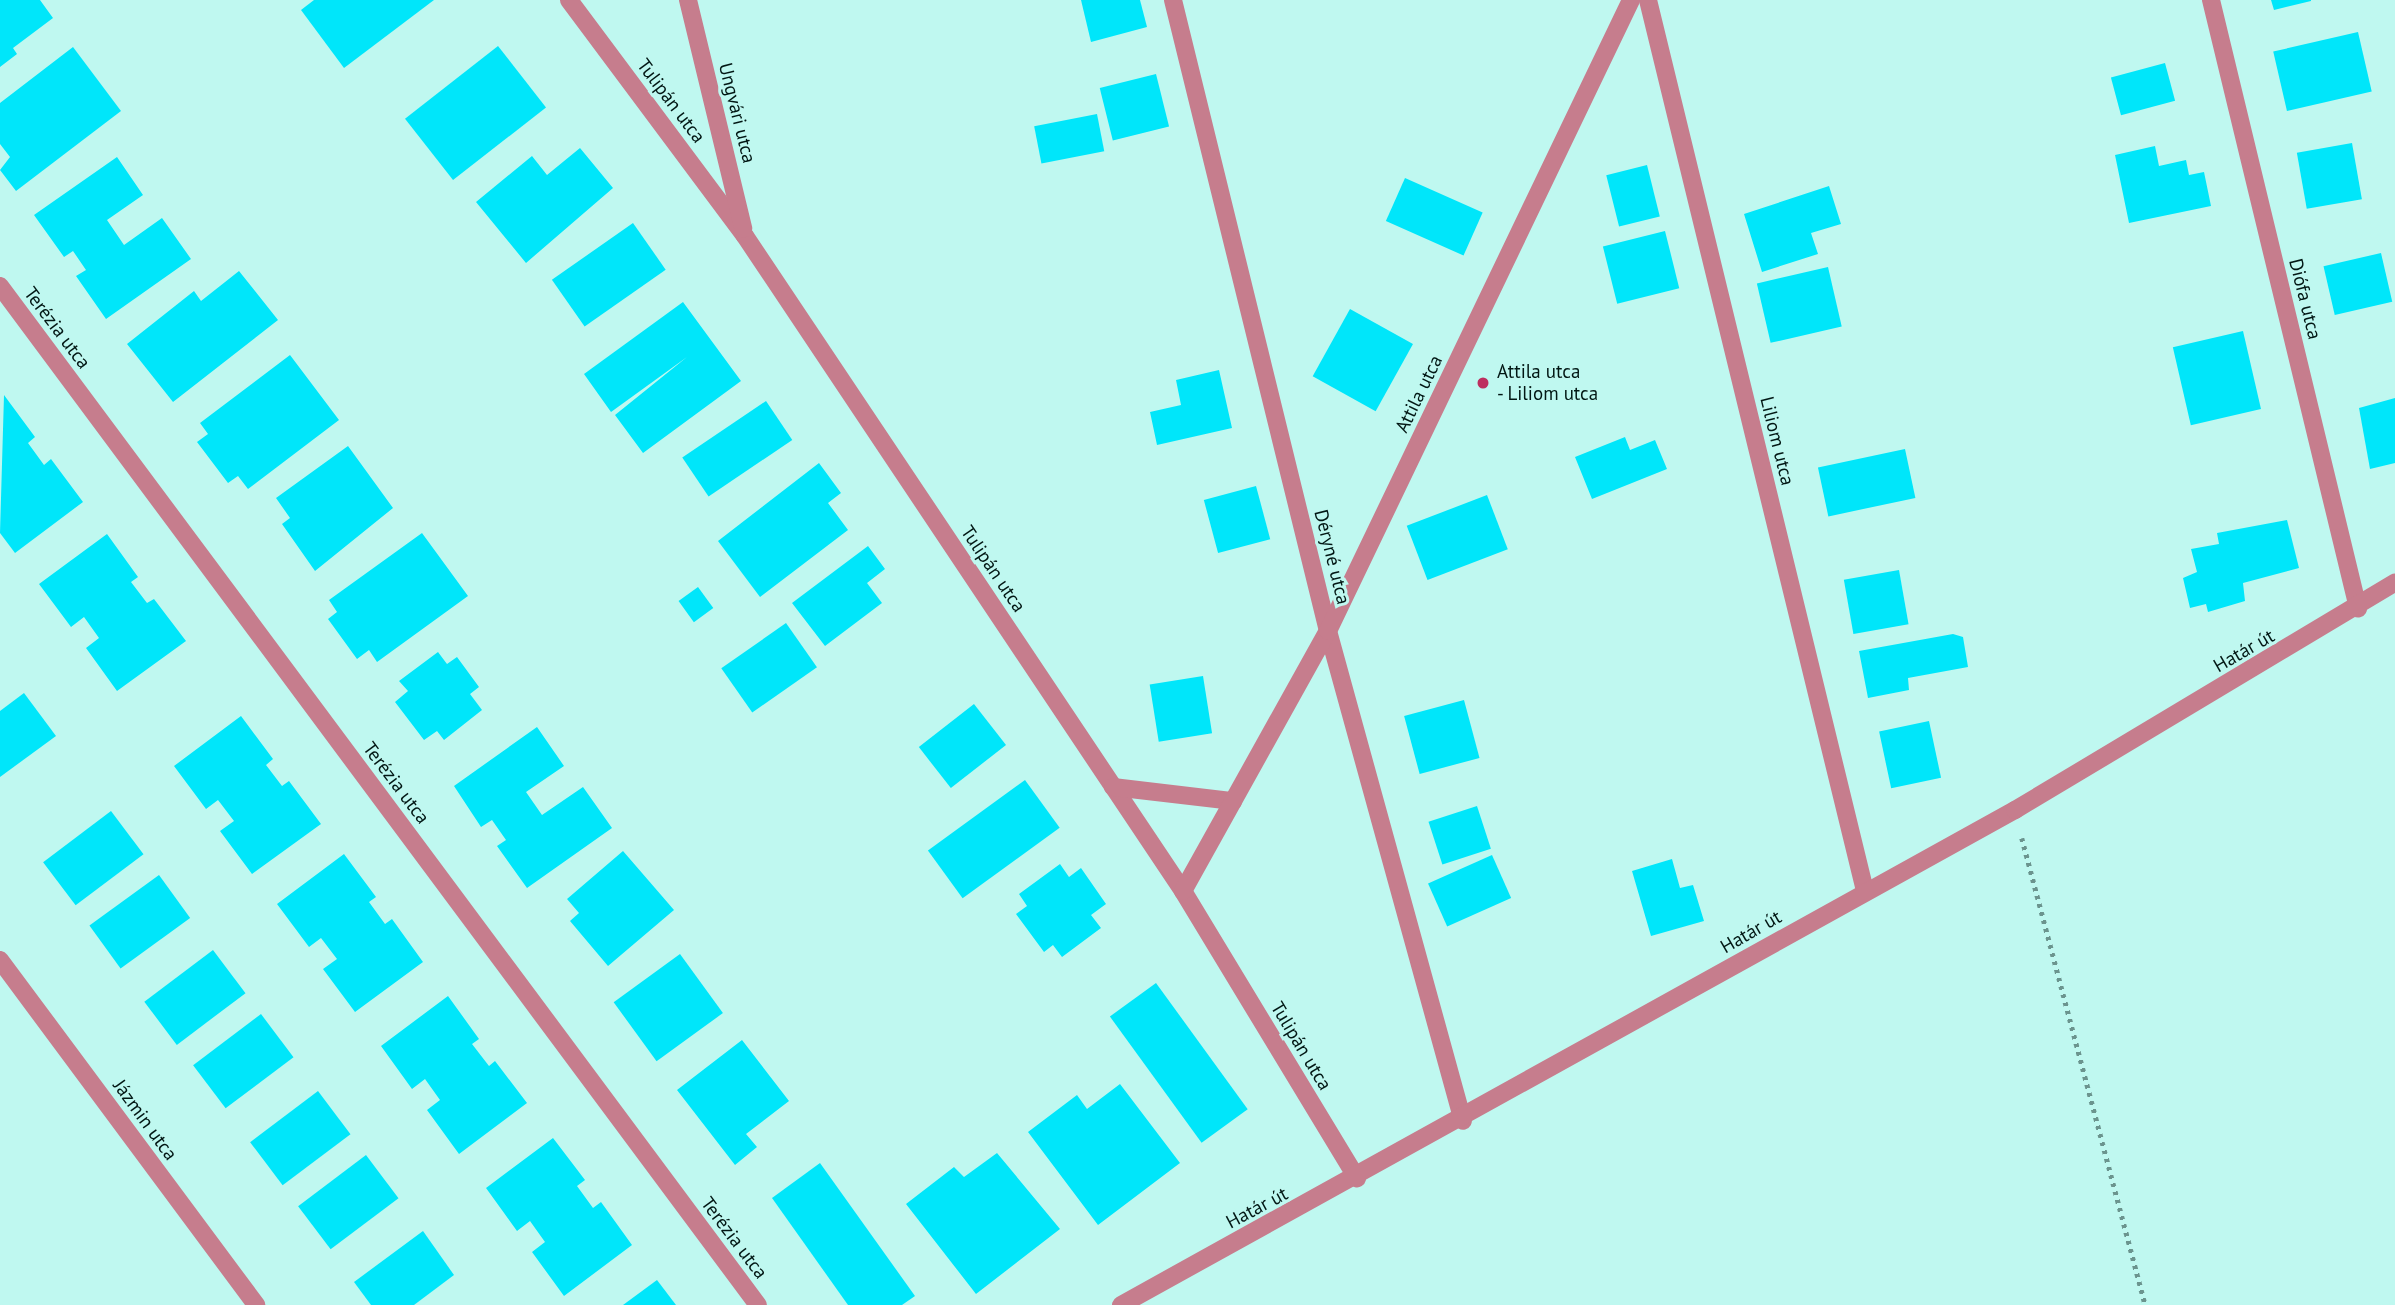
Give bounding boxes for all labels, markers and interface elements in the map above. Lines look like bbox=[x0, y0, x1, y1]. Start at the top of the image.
street label: Tulipán utca bbox=[632, 55, 710, 147]
street label: Ungvári utca bbox=[714, 60, 760, 166]
street label: Diófa utca bbox=[2284, 256, 2326, 342]
street label: Terézia utca bbox=[19, 283, 95, 373]
street label: Attila utca bbox=[1390, 352, 1448, 436]
place label: Attila utca - Liliom utca bbox=[1497, 361, 1600, 405]
marker: Attila utca - Liliom utca bbox=[1475, 375, 1491, 391]
street label: Liliom utca bbox=[1755, 394, 1799, 488]
street label: Déryné utca bbox=[1309, 507, 1355, 607]
street label: Tulipán utca bbox=[956, 522, 1030, 616]
street label: Határ út bbox=[2210, 625, 2278, 677]
street label: Terézia utca bbox=[358, 738, 434, 828]
street label: Határ út bbox=[1717, 906, 1785, 958]
street label: Tulipán utca bbox=[1266, 998, 1336, 1094]
street label: Jázmin utca bbox=[108, 1075, 182, 1165]
street label: Határ út bbox=[1222, 1182, 1292, 1234]
street label: Terézia utca bbox=[696, 1193, 772, 1283]

